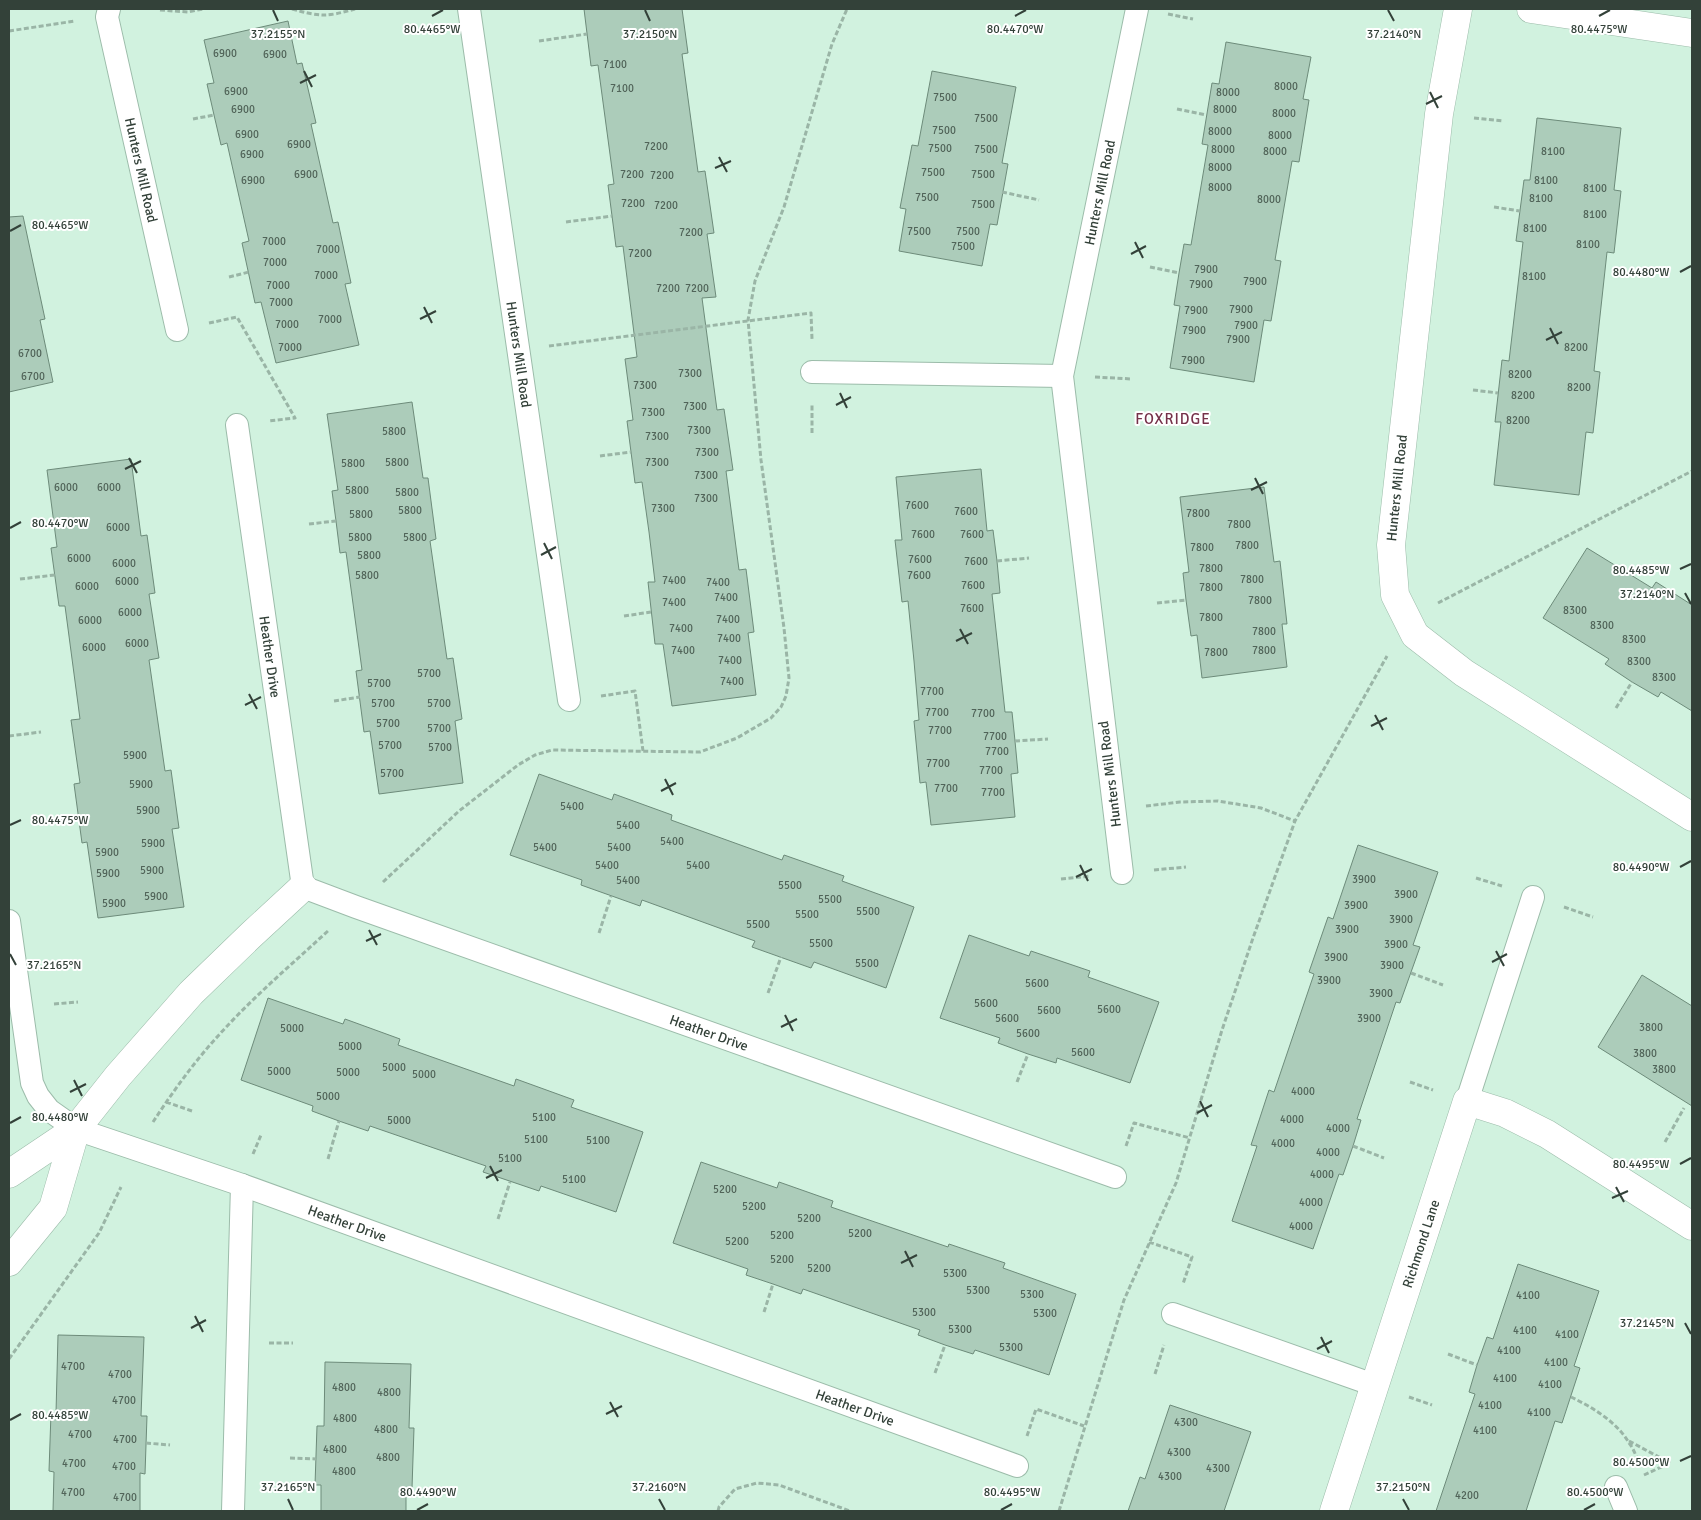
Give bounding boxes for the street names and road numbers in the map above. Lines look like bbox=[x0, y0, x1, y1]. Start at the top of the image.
street label: Hunters Mill Road bbox=[121, 116, 161, 224]
street label: Hunters Mill Road bbox=[1080, 138, 1119, 247]
street label: Hunters Mill Road bbox=[503, 300, 535, 409]
street label: Hunters Mill Road bbox=[1383, 434, 1411, 542]
street label: Heather Drive bbox=[256, 615, 284, 699]
street label: Hunters Mill Road bbox=[1095, 720, 1125, 828]
street label: Heather Drive bbox=[667, 1011, 751, 1054]
street label: Richmond Lane bbox=[1398, 1197, 1443, 1290]
street label: Heather Drive bbox=[306, 1201, 389, 1245]
street label: Heather Drive bbox=[813, 1385, 897, 1429]

